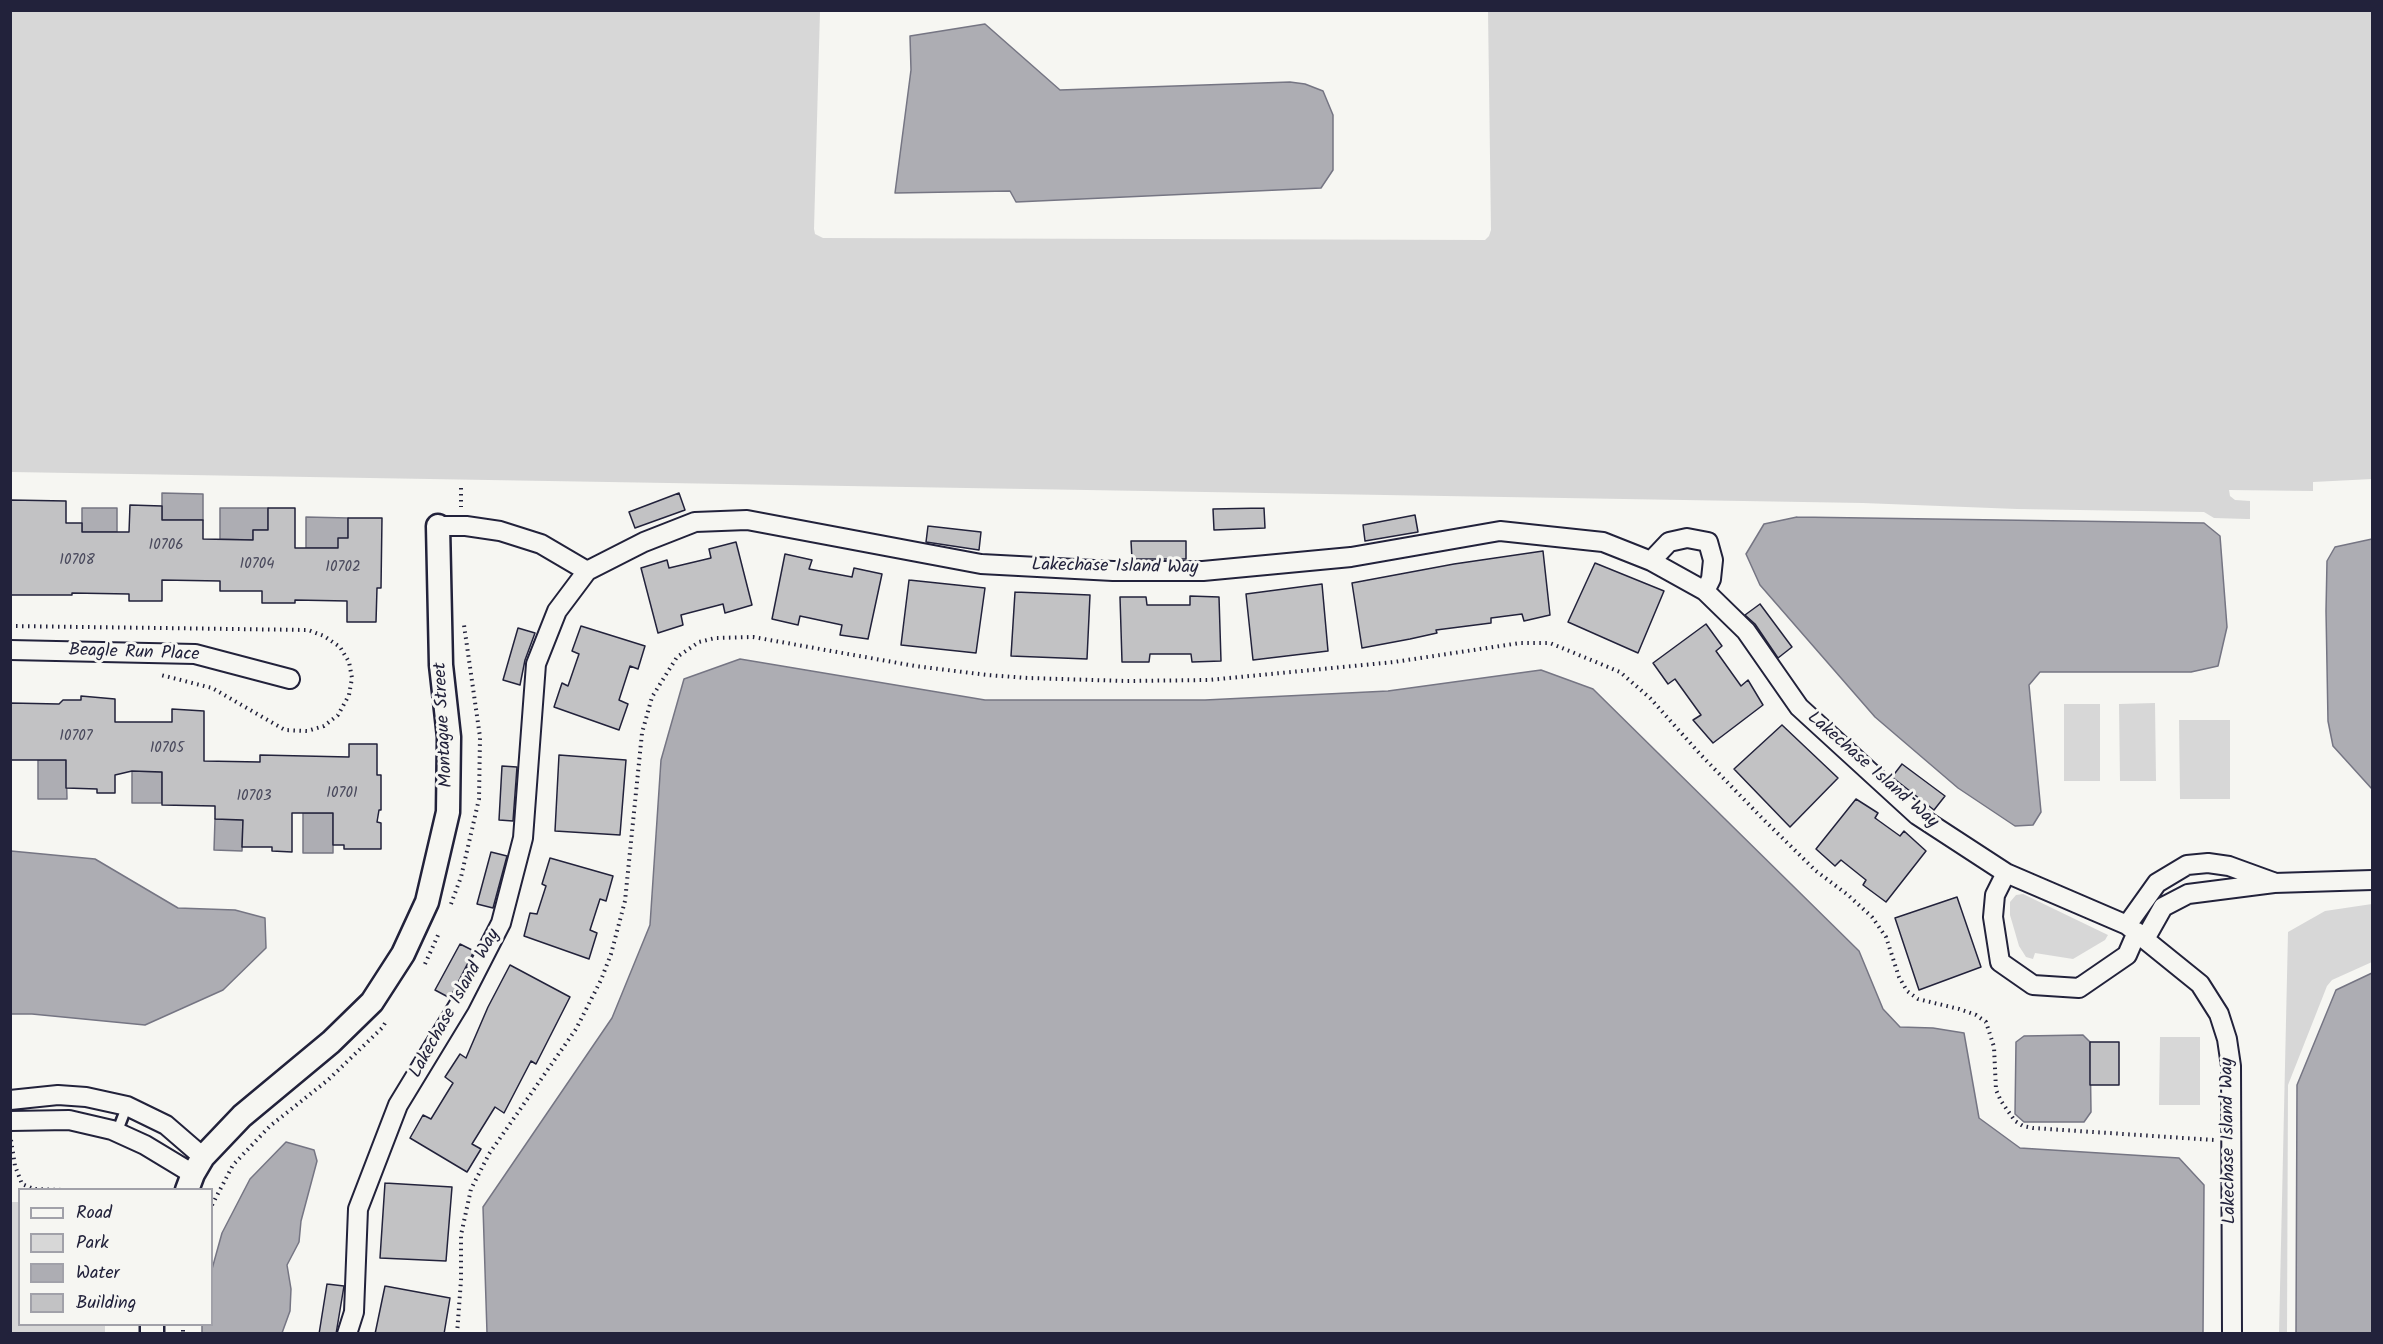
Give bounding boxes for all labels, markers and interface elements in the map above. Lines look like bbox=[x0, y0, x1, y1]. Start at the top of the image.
house number: 10706 bbox=[149, 537, 183, 555]
house number: 10708 bbox=[59, 552, 95, 570]
house number: 10704 bbox=[240, 556, 274, 574]
street label: Lakechase Island Way bbox=[1031, 556, 1199, 580]
house number: 10702 bbox=[325, 559, 361, 577]
street label: Beagle Run Place bbox=[68, 641, 200, 667]
street label: Montague Street bbox=[431, 662, 459, 788]
street label: Lakechase Island Way bbox=[1802, 708, 1942, 834]
house number: 10707 bbox=[59, 728, 93, 746]
house number: 10705 bbox=[150, 740, 184, 758]
house number: 10701 bbox=[326, 785, 358, 803]
house number: 10703 bbox=[236, 788, 272, 806]
street label: Lakechase Island Way bbox=[406, 926, 506, 1082]
street label: Lakechase Island Way bbox=[2218, 1057, 2242, 1225]
legend bbox=[18, 1188, 213, 1326]
text: Road bbox=[76, 1199, 112, 1228]
text: Park bbox=[76, 1229, 109, 1258]
text: Water bbox=[76, 1259, 120, 1288]
text: Building bbox=[76, 1289, 136, 1318]

